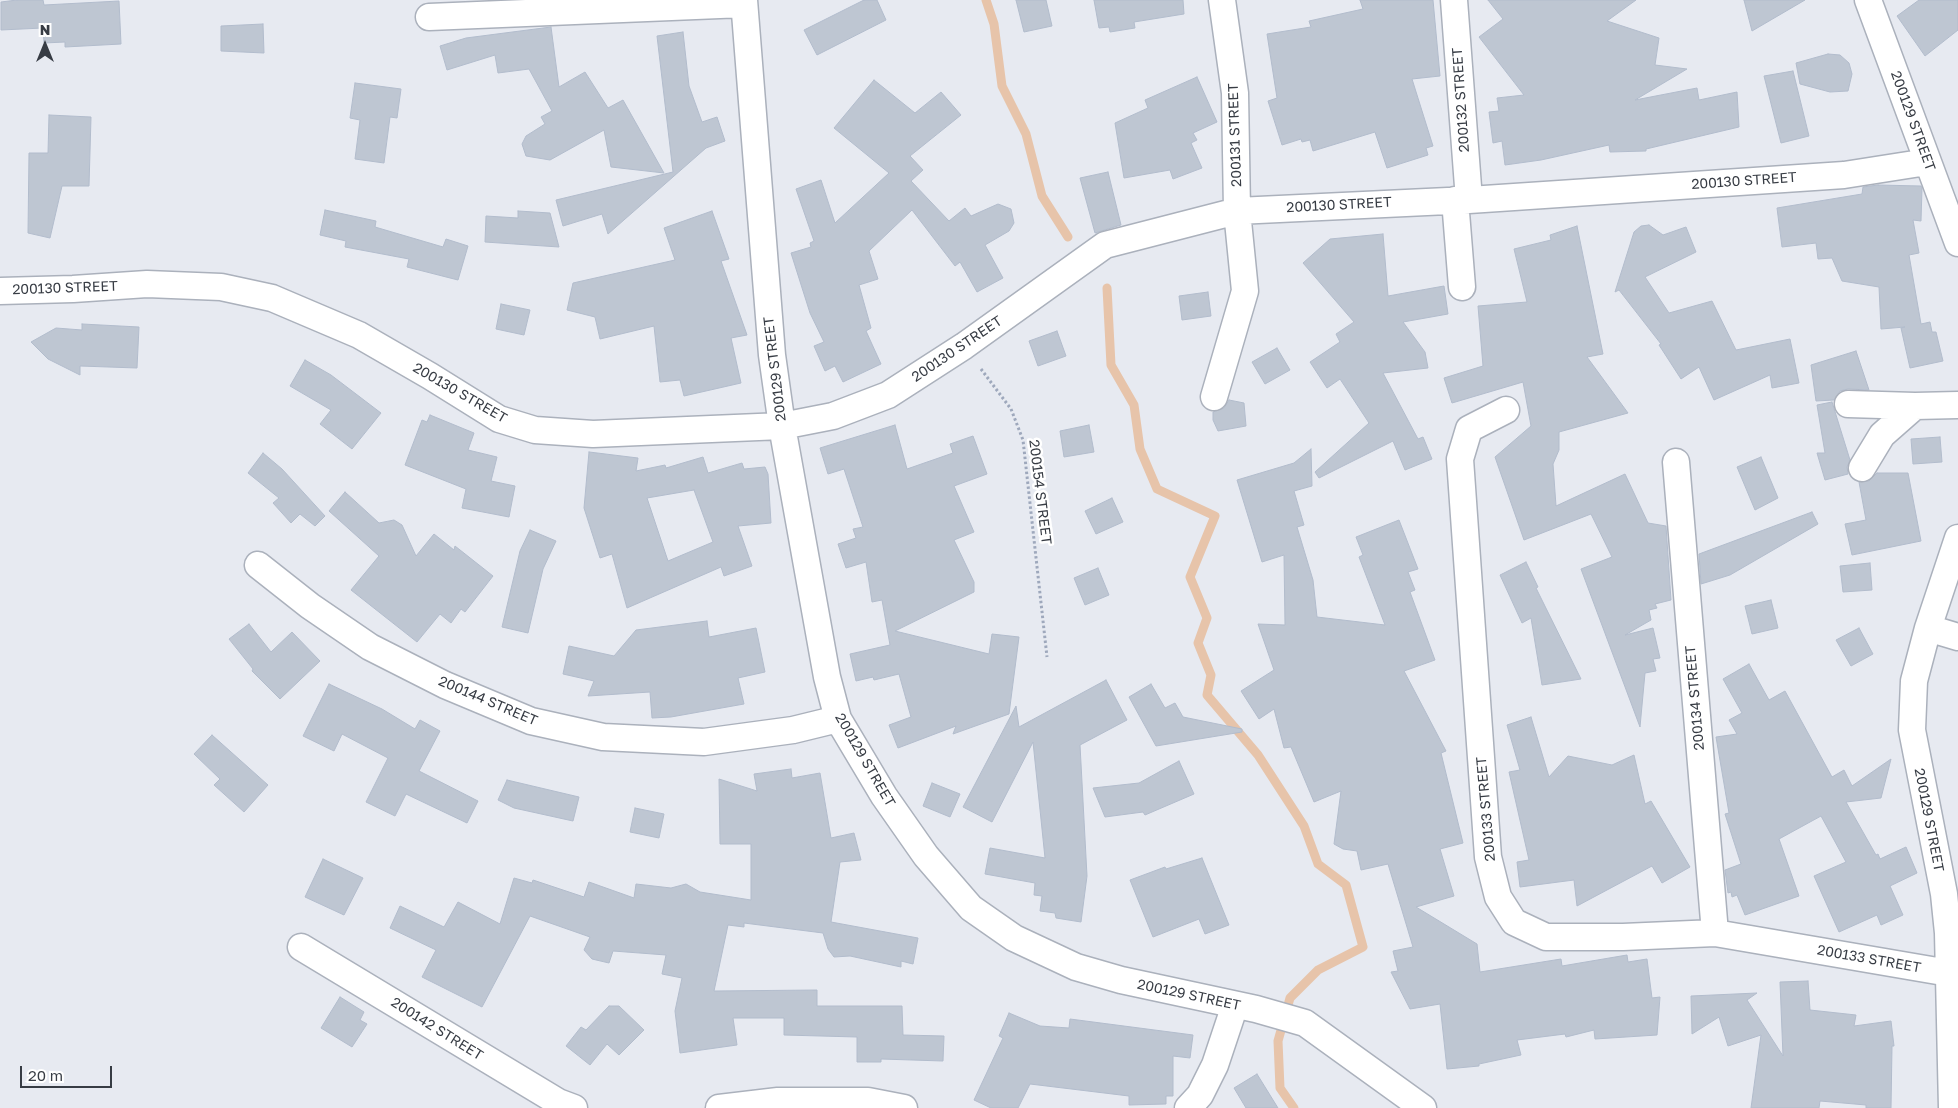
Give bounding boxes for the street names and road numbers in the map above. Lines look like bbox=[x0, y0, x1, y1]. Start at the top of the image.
street label: 200132 STREET bbox=[1449, 47, 1473, 153]
street label: 200129 STREET bbox=[1887, 69, 1939, 173]
street label: 200131 STREET bbox=[1225, 83, 1245, 187]
street label: 200130 STREET bbox=[1691, 169, 1797, 193]
street label: 200130 STREET bbox=[1286, 194, 1392, 216]
street label: 200130 STREET bbox=[12, 278, 118, 298]
street label: 200130 STREET bbox=[909, 313, 1005, 385]
street label: 200129 STREET bbox=[760, 316, 790, 422]
street label: 200130 STREET bbox=[410, 359, 510, 427]
street label: 200154 STREET bbox=[1025, 439, 1055, 545]
street label: 200134 STREET bbox=[1682, 645, 1708, 751]
street label: 200144 STREET bbox=[436, 673, 540, 729]
street label: 200129 STREET bbox=[831, 710, 899, 810]
street label: 200133 STREET bbox=[1473, 756, 1499, 862]
street label: 200129 STREET bbox=[1911, 767, 1947, 873]
street label: 200133 STREET bbox=[1816, 942, 1922, 976]
street label: 200129 STREET bbox=[1136, 976, 1242, 1014]
street label: 200142 STREET bbox=[388, 994, 486, 1064]

